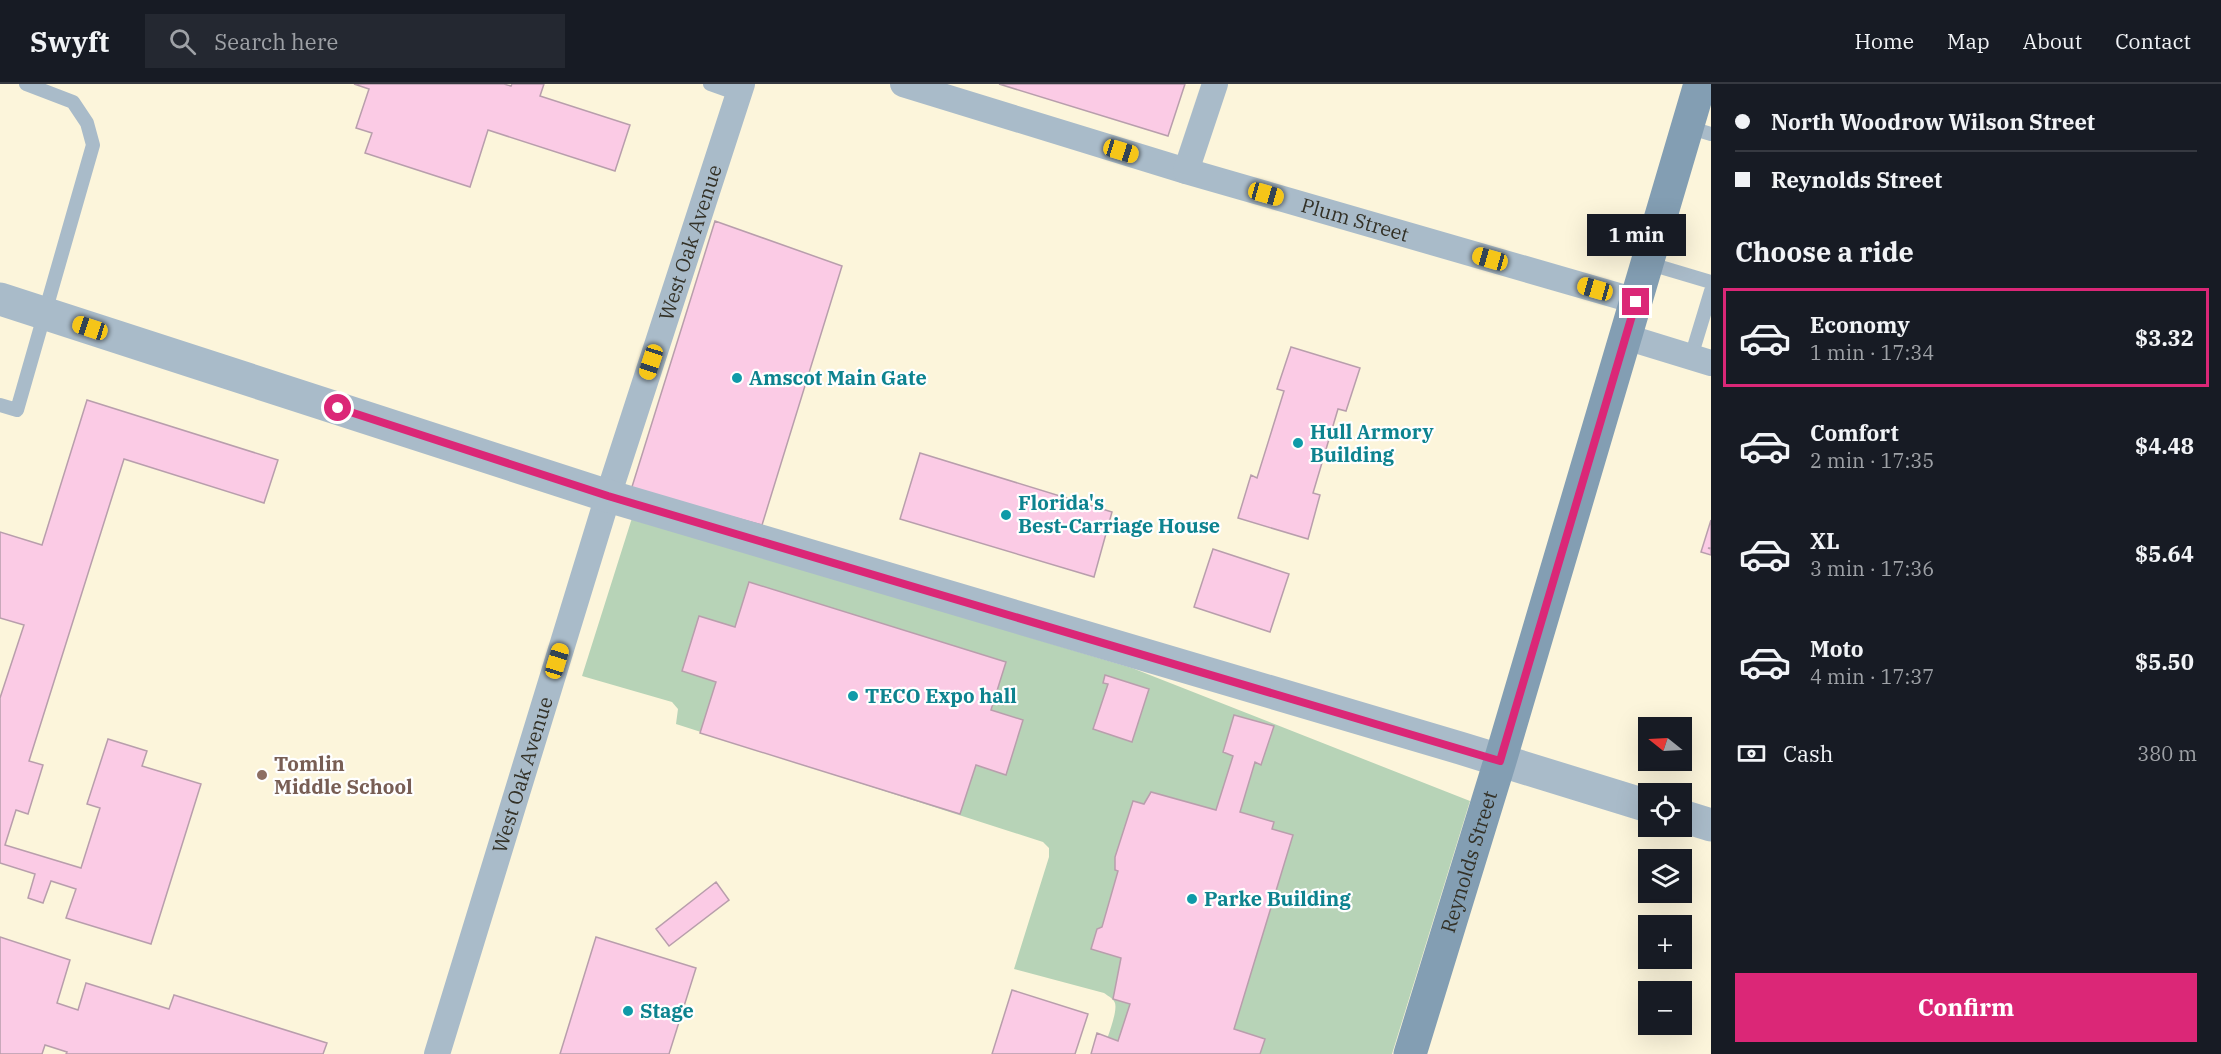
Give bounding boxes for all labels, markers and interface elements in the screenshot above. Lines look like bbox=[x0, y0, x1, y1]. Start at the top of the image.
search box bbox=[145, 14, 565, 68]
text: Swyft bbox=[30, 23, 109, 60]
icon: search bbox=[166, 25, 199, 58]
text: Search here bbox=[214, 27, 338, 56]
text: Home bbox=[1854, 27, 1914, 55]
text: Map bbox=[1947, 27, 1990, 55]
text: About bbox=[2023, 27, 2082, 55]
text: Contact bbox=[2115, 27, 2191, 55]
text: North Woodrow Wilson Street bbox=[1771, 107, 2095, 136]
car bbox=[1101, 137, 1141, 165]
street label: West Oak Avenue bbox=[652, 161, 728, 324]
text: Reynolds Street bbox=[1771, 165, 1942, 194]
car bbox=[1246, 180, 1286, 208]
street label: Plum Street bbox=[1298, 191, 1412, 248]
callout: 1 min bbox=[1586, 215, 1686, 257]
text: 1 min bbox=[1609, 221, 1665, 248]
text: Choose a ride bbox=[1735, 234, 1914, 269]
car bbox=[1470, 245, 1510, 273]
car bbox=[1575, 275, 1615, 303]
route end bbox=[1622, 288, 1649, 315]
text: Economy bbox=[1810, 310, 1910, 339]
icon: car bbox=[1738, 311, 1792, 365]
car bbox=[70, 314, 110, 342]
text: $3.32 bbox=[2135, 323, 2194, 352]
text: 1 min · 17:34 bbox=[1810, 339, 1934, 366]
car bbox=[637, 342, 665, 382]
place label: Amscot Main Gate bbox=[749, 364, 927, 391]
marker: Amscot Main Gate bbox=[730, 371, 744, 385]
route start bbox=[324, 394, 351, 421]
place label: Hull Armory Building bbox=[1310, 418, 1434, 468]
text: Comfort bbox=[1810, 418, 1899, 447]
icon: car bbox=[1738, 419, 1792, 473]
text: $4.48 bbox=[2135, 431, 2194, 460]
marker: Hull Armory Building bbox=[1291, 436, 1305, 450]
text: 2 min · 17:35 bbox=[1810, 447, 1934, 474]
place label: Florida's Best-Carriage House bbox=[1018, 489, 1220, 539]
marker: Florida's Best-Carriage House bbox=[999, 508, 1013, 522]
text: XL bbox=[1810, 526, 1840, 555]
icon: car bbox=[1738, 527, 1792, 581]
text: $5.64 bbox=[2135, 539, 2194, 568]
text: 3 min · 17:36 bbox=[1810, 555, 1934, 582]
text: Moto bbox=[1810, 634, 1864, 663]
icon: car bbox=[1738, 635, 1792, 689]
car bbox=[543, 641, 571, 681]
text: $5.50 bbox=[2135, 647, 2194, 676]
text: 4 min · 17:37 bbox=[1810, 663, 1934, 690]
place label: TECO Expo hall bbox=[865, 682, 1017, 709]
marker: TECO Expo hall bbox=[846, 689, 860, 703]
street label: West Oak Avenue bbox=[485, 693, 559, 856]
north arrow bbox=[1638, 717, 1692, 771]
map controls bbox=[1638, 717, 1692, 1035]
icon: cash bbox=[1735, 737, 1768, 770]
text: Cash bbox=[1783, 739, 1834, 768]
text: 380 m bbox=[2137, 740, 2197, 767]
place label: Tomlin Middle School bbox=[274, 750, 413, 800]
marker: Tomlin Middle School bbox=[255, 768, 269, 782]
button: locate bbox=[1638, 783, 1692, 837]
street label: Reynolds Street bbox=[1434, 787, 1503, 936]
button: layers bbox=[1638, 849, 1692, 903]
place label: Parke Building bbox=[1204, 885, 1351, 912]
marker: Parke Building bbox=[1185, 892, 1199, 906]
button: + bbox=[1638, 915, 1692, 969]
button: Confirm bbox=[1735, 973, 2197, 1042]
button: − bbox=[1638, 981, 1692, 1035]
place label: Stage bbox=[640, 997, 694, 1024]
marker: Stage bbox=[621, 1004, 635, 1018]

